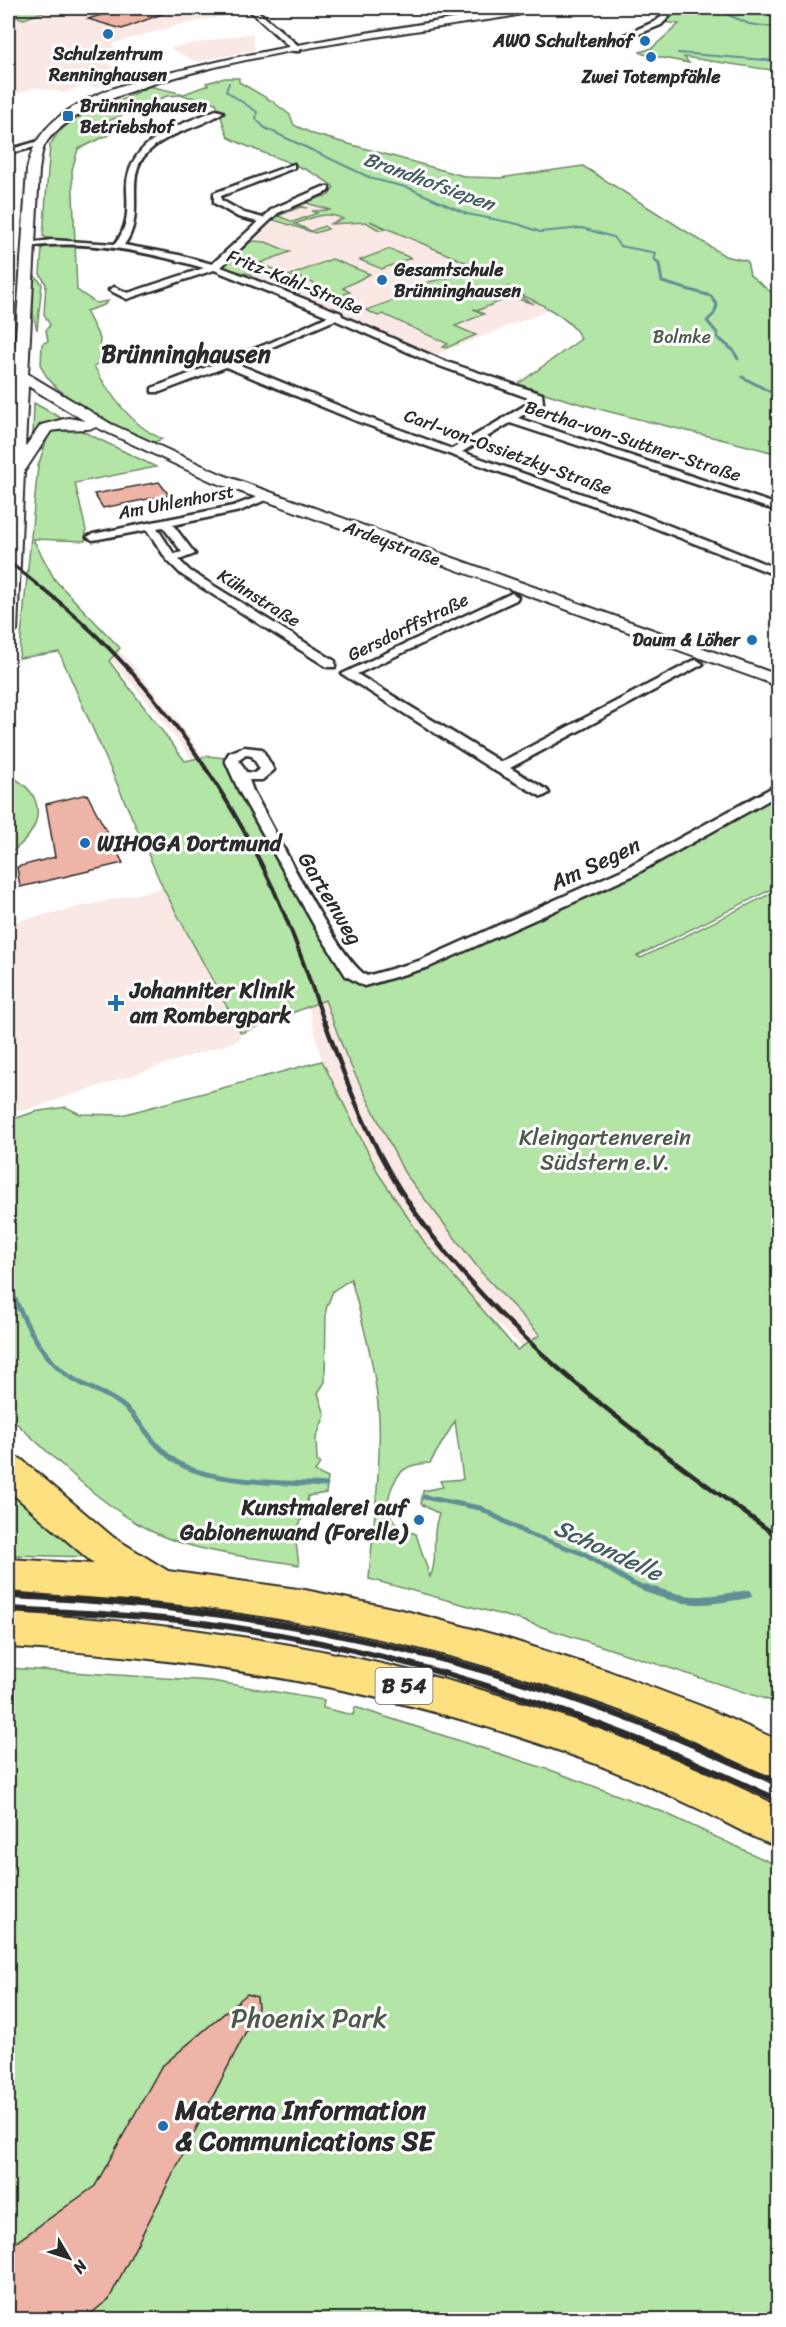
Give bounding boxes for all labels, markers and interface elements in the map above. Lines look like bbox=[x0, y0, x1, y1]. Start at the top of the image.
place label: AWO Schultenhof bbox=[492, 25, 636, 57]
marker: Schulzentrum Renninghausen bbox=[101, 27, 115, 41]
marker: AWO Schultenhof bbox=[638, 34, 652, 48]
place label: Schulzentrum Renninghausen bbox=[48, 38, 167, 91]
marker: Zwei Totempfähle bbox=[644, 50, 658, 64]
place label: Zwei Totempfähle bbox=[580, 61, 721, 93]
place label: Brünninghausen Betriebshof bbox=[80, 90, 207, 143]
marker: Brünninghausen Betriebshof bbox=[61, 109, 75, 123]
water label: Brandhofsiepen bbox=[358, 142, 501, 222]
street label: Fritz-Kahl-Straße bbox=[222, 240, 368, 324]
place label: Gesamtschule Brünninghausen bbox=[393, 254, 521, 307]
marker: Gesamtschule Brünninghausen bbox=[375, 273, 389, 287]
park label: Bolmke bbox=[653, 321, 711, 353]
district label: Brünninghausen bbox=[101, 333, 271, 375]
street label: Bertha-von-Suttner-Straße bbox=[521, 391, 745, 491]
street label: Carl-von-Ossietzky-Straße bbox=[400, 399, 616, 505]
street label: Am Uhlenhorst bbox=[114, 475, 237, 529]
street label: Ardeystraße bbox=[338, 510, 445, 575]
street label: Kühnstraße bbox=[211, 560, 307, 636]
street label: Gersdorffstraße bbox=[342, 584, 474, 670]
place label: Daum & Löher bbox=[632, 624, 742, 656]
marker: Daum & Löher bbox=[745, 633, 759, 647]
place label: WIHOGA Dortmund bbox=[97, 824, 284, 863]
street label: Am Segen bbox=[542, 825, 647, 902]
marker: WIHOGA Dortmund bbox=[78, 836, 92, 850]
street label: Gartenweg bbox=[287, 844, 374, 953]
place label: Johanniter Klinik am Rombergpark bbox=[128, 971, 295, 1035]
marker: Johanniter Klinik am Rombergpark bbox=[107, 994, 125, 1012]
park label: Kleingartenverein Südstern e.V. bbox=[519, 1118, 691, 1182]
place label: Kunstmalerei auf Gabionenwand (Forelle) bbox=[179, 1488, 410, 1552]
water label: Schondelle bbox=[547, 1507, 671, 1594]
marker: Kunstmalerei auf Gabionenwand (Forelle) bbox=[412, 1513, 426, 1527]
road number: B 54 bbox=[376, 1668, 432, 1704]
park label: Phoenix Park bbox=[231, 1994, 388, 2042]
place label: Materna Information & Communications SE bbox=[174, 2086, 435, 2165]
marker: Materna Information & Communications SE bbox=[156, 2119, 170, 2133]
north arrow bbox=[39, 2228, 99, 2288]
text: N bbox=[65, 2253, 96, 2281]

